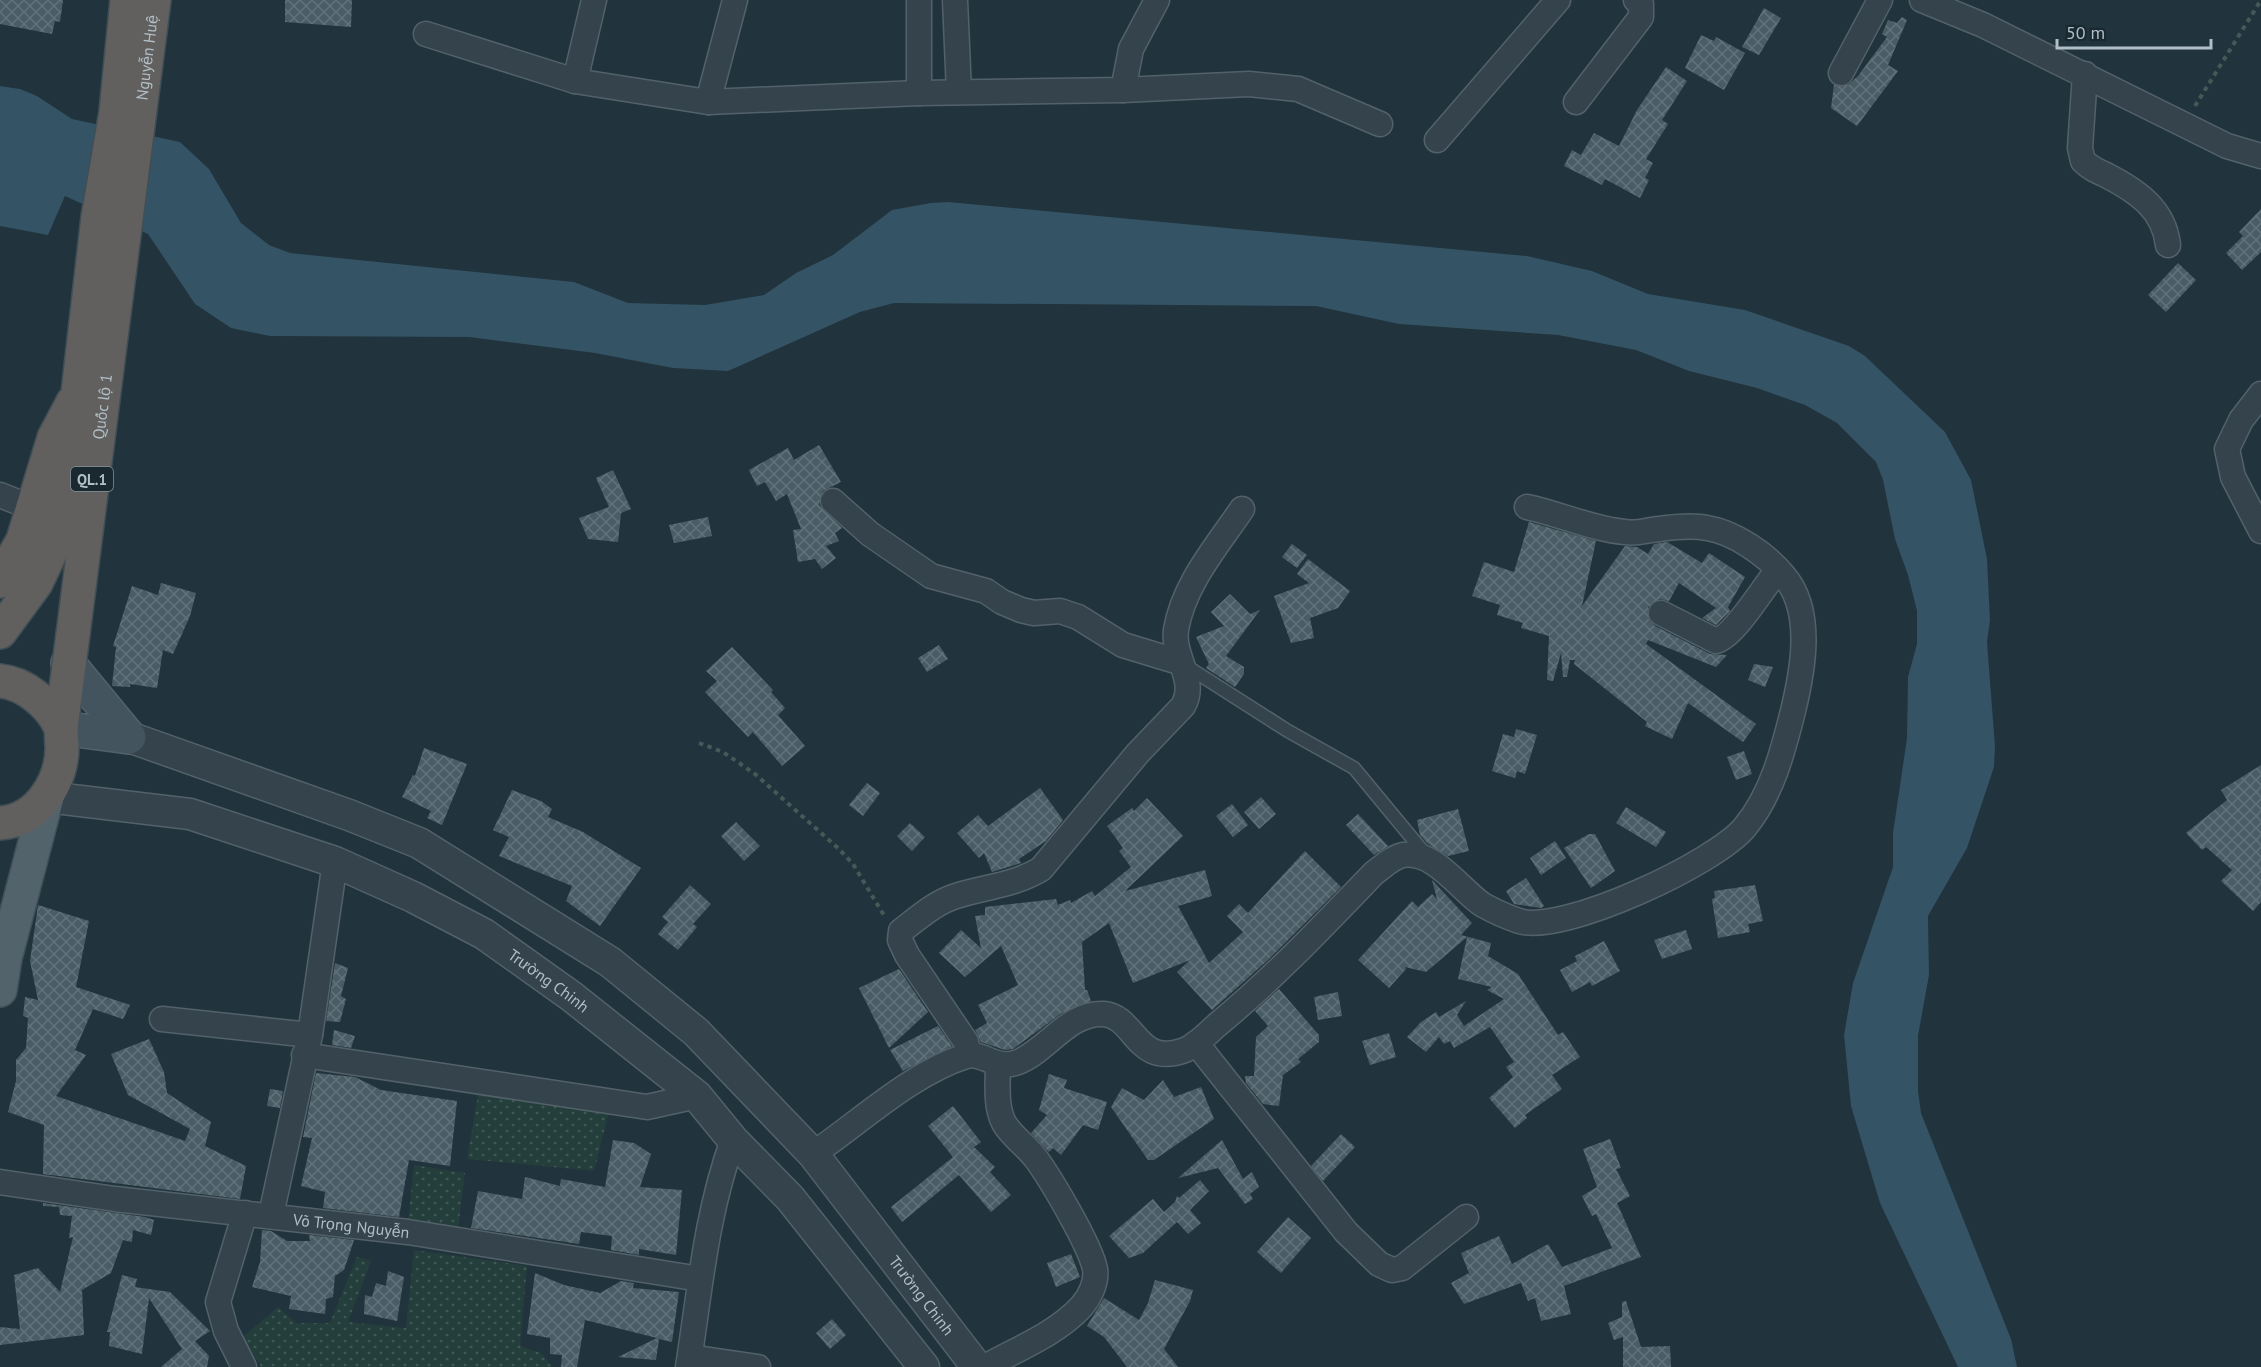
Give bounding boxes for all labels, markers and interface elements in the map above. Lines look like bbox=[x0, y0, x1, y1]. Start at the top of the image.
scale bar bbox=[2057, 12, 2212, 50]
street label: Nguyễn Huệ bbox=[131, 14, 162, 101]
text: 50 m bbox=[2066, 21, 2105, 44]
street label: Quốc lộ 1 bbox=[88, 373, 116, 441]
road number: QL.1 bbox=[71, 467, 113, 491]
street label: Trường Chinh bbox=[504, 944, 593, 1017]
street label: Võ Trọng Nguyễn bbox=[291, 1209, 410, 1242]
street label: Trường Chinh bbox=[885, 1251, 959, 1339]

